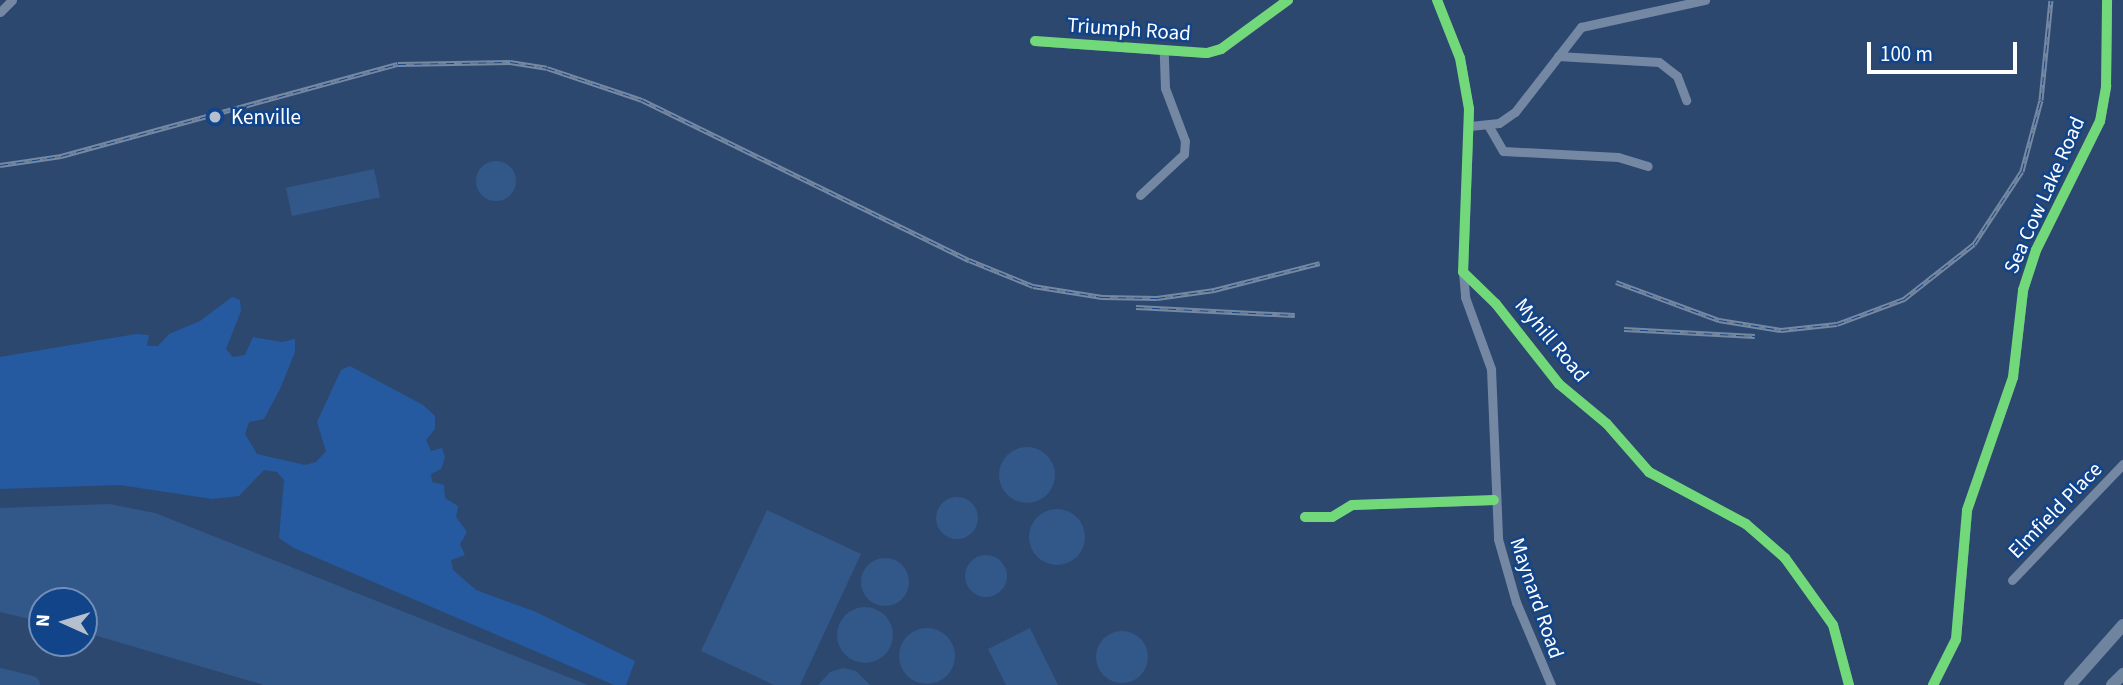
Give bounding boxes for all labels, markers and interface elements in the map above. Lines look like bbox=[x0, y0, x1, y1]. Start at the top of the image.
street label: Triumph Road bbox=[1066, 12, 1192, 46]
scale bar bbox=[1871, 28, 2022, 72]
text: 100 m bbox=[1880, 39, 1933, 69]
place label: Kenville bbox=[231, 104, 301, 130]
marker: Kenville bbox=[205, 107, 225, 127]
street label: Sea Cow Lake Road bbox=[1998, 113, 2090, 277]
street label: Myhill Road bbox=[1510, 293, 1594, 387]
street label: Elmfield Place bbox=[2003, 457, 2107, 563]
street label: Maynard Road bbox=[1505, 534, 1569, 662]
north arrow bbox=[28, 587, 98, 657]
text: N bbox=[30, 613, 57, 628]

